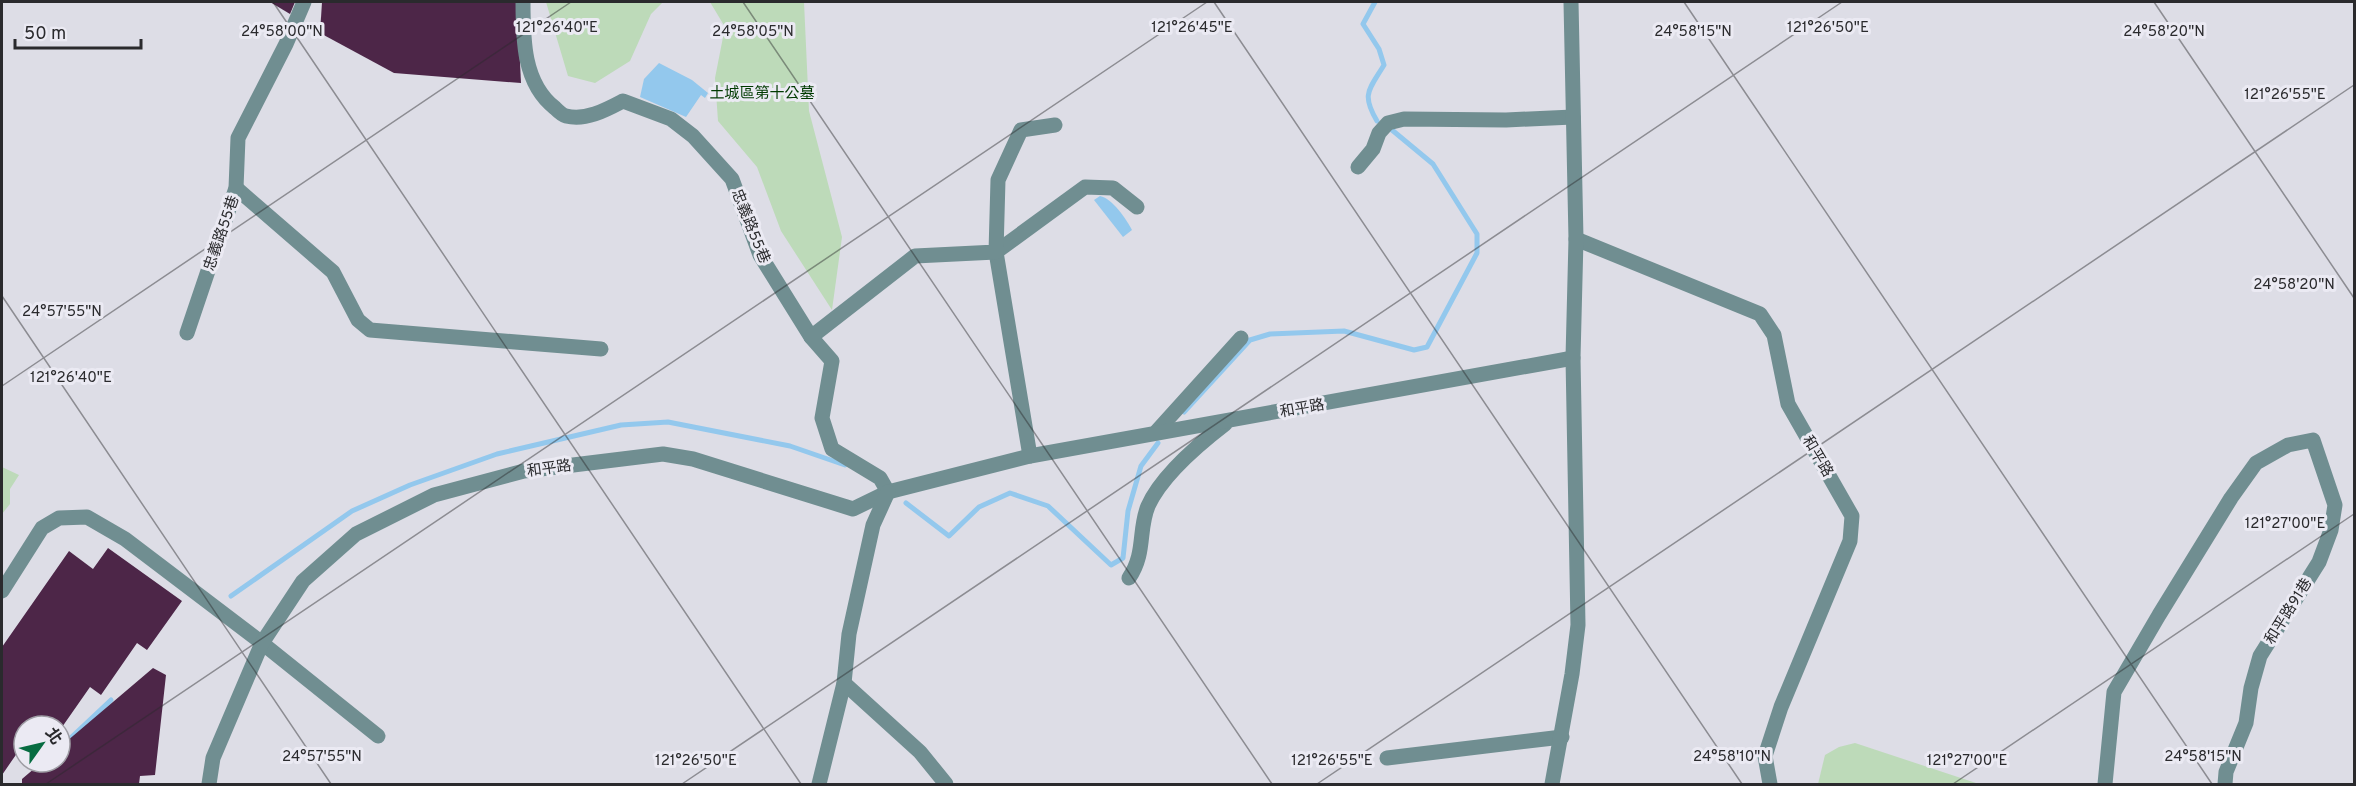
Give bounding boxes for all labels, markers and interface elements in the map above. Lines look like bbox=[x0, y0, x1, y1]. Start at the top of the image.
scale bar bbox=[15, 12, 141, 50]
text: 121°26'40"E bbox=[516, 19, 598, 38]
text: 121°26'45"E bbox=[1151, 19, 1233, 38]
text: 121°26'50"E bbox=[1787, 19, 1869, 38]
text: 50 m bbox=[24, 23, 66, 46]
text: 24°58'00"N bbox=[241, 23, 323, 42]
text: 24°58'05"N bbox=[712, 23, 794, 42]
text: 24°58'15"N bbox=[1654, 23, 1732, 42]
text: 24°58'20"N bbox=[2123, 23, 2205, 42]
park label: 土城區第十公墓 bbox=[709, 85, 815, 104]
text: 121°26'55"E bbox=[2244, 86, 2326, 105]
street label: 忠義路55巷 bbox=[726, 187, 773, 267]
street label: 忠義路55巷 bbox=[201, 193, 244, 274]
text: 24°58'20"N bbox=[2253, 276, 2335, 295]
text: 24°57'55"N bbox=[22, 303, 102, 322]
text: 121°26'40"E bbox=[30, 369, 112, 388]
street label: 和平路 bbox=[1278, 396, 1326, 423]
street label: 和平路 bbox=[1797, 433, 1836, 481]
street label: 和平路 bbox=[526, 457, 573, 482]
text: 121°27'00"E bbox=[2245, 515, 2325, 534]
street label: 和平路91巷 bbox=[2261, 575, 2317, 648]
north arrow bbox=[12, 714, 72, 774]
text: 北 bbox=[40, 724, 66, 749]
text: 24°57'55"N bbox=[282, 748, 362, 767]
text: 24°58'10"N bbox=[1693, 748, 1771, 767]
text: 24°58'15"N bbox=[2164, 748, 2242, 767]
text: 121°26'50"E bbox=[655, 752, 737, 771]
text: 121°26'55"E bbox=[1291, 752, 1373, 771]
text: 121°27'00"E bbox=[1927, 752, 2007, 771]

